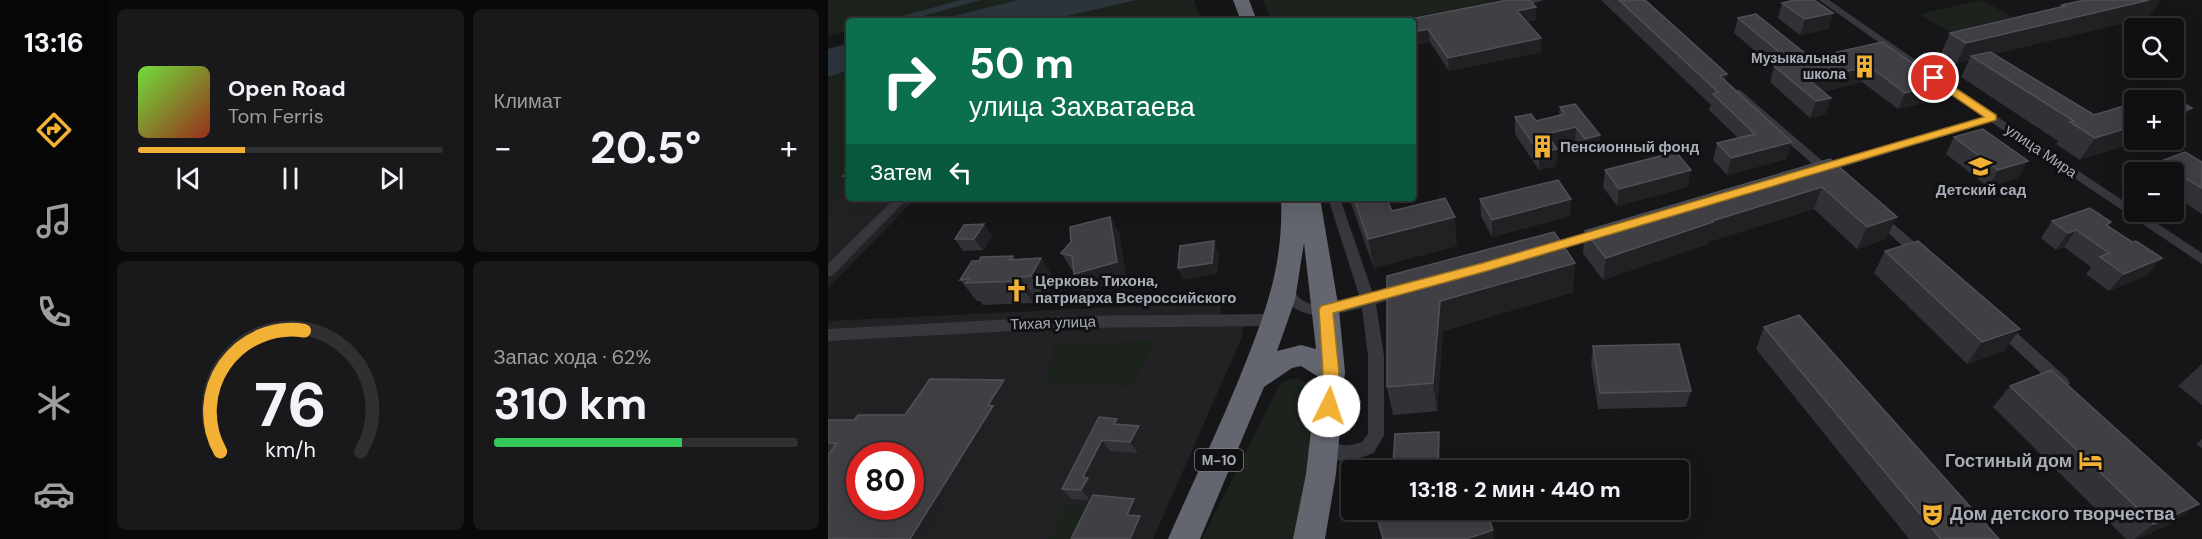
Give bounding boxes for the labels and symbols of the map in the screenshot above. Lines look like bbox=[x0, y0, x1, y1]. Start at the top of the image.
place label: Музыкальная школа bbox=[1751, 49, 1846, 83]
pin bbox=[1908, 52, 1959, 103]
building icon: Музыкальная школа bbox=[1851, 53, 1877, 79]
street label: улица Мира bbox=[2001, 120, 2081, 183]
building icon: Пенсионный фонд bbox=[1529, 134, 1555, 160]
place label: Пенсионный фонд bbox=[1560, 137, 1700, 157]
school or university icon: Детский сад bbox=[1968, 153, 1994, 179]
place label: Детский сад bbox=[1936, 180, 2027, 200]
place label: Церковь Тихона, патриарха Всероссийского bbox=[1035, 271, 1236, 308]
church icon: Церковь Тихона, патриарха Всероссийского bbox=[1004, 277, 1030, 303]
street label: Тихая улица bbox=[1010, 311, 1097, 334]
position arrow bbox=[1297, 374, 1361, 438]
speed limit sign: 80 bbox=[846, 442, 924, 520]
hotel icon: Гостиный дом bbox=[2077, 448, 2103, 474]
road number: М-10 bbox=[1195, 449, 1243, 471]
place label: Гостиный дом bbox=[1945, 449, 2072, 473]
theatre icon: Дом детского творчества bbox=[1919, 501, 1945, 527]
place label: Дом детского творчества bbox=[1950, 502, 2175, 526]

